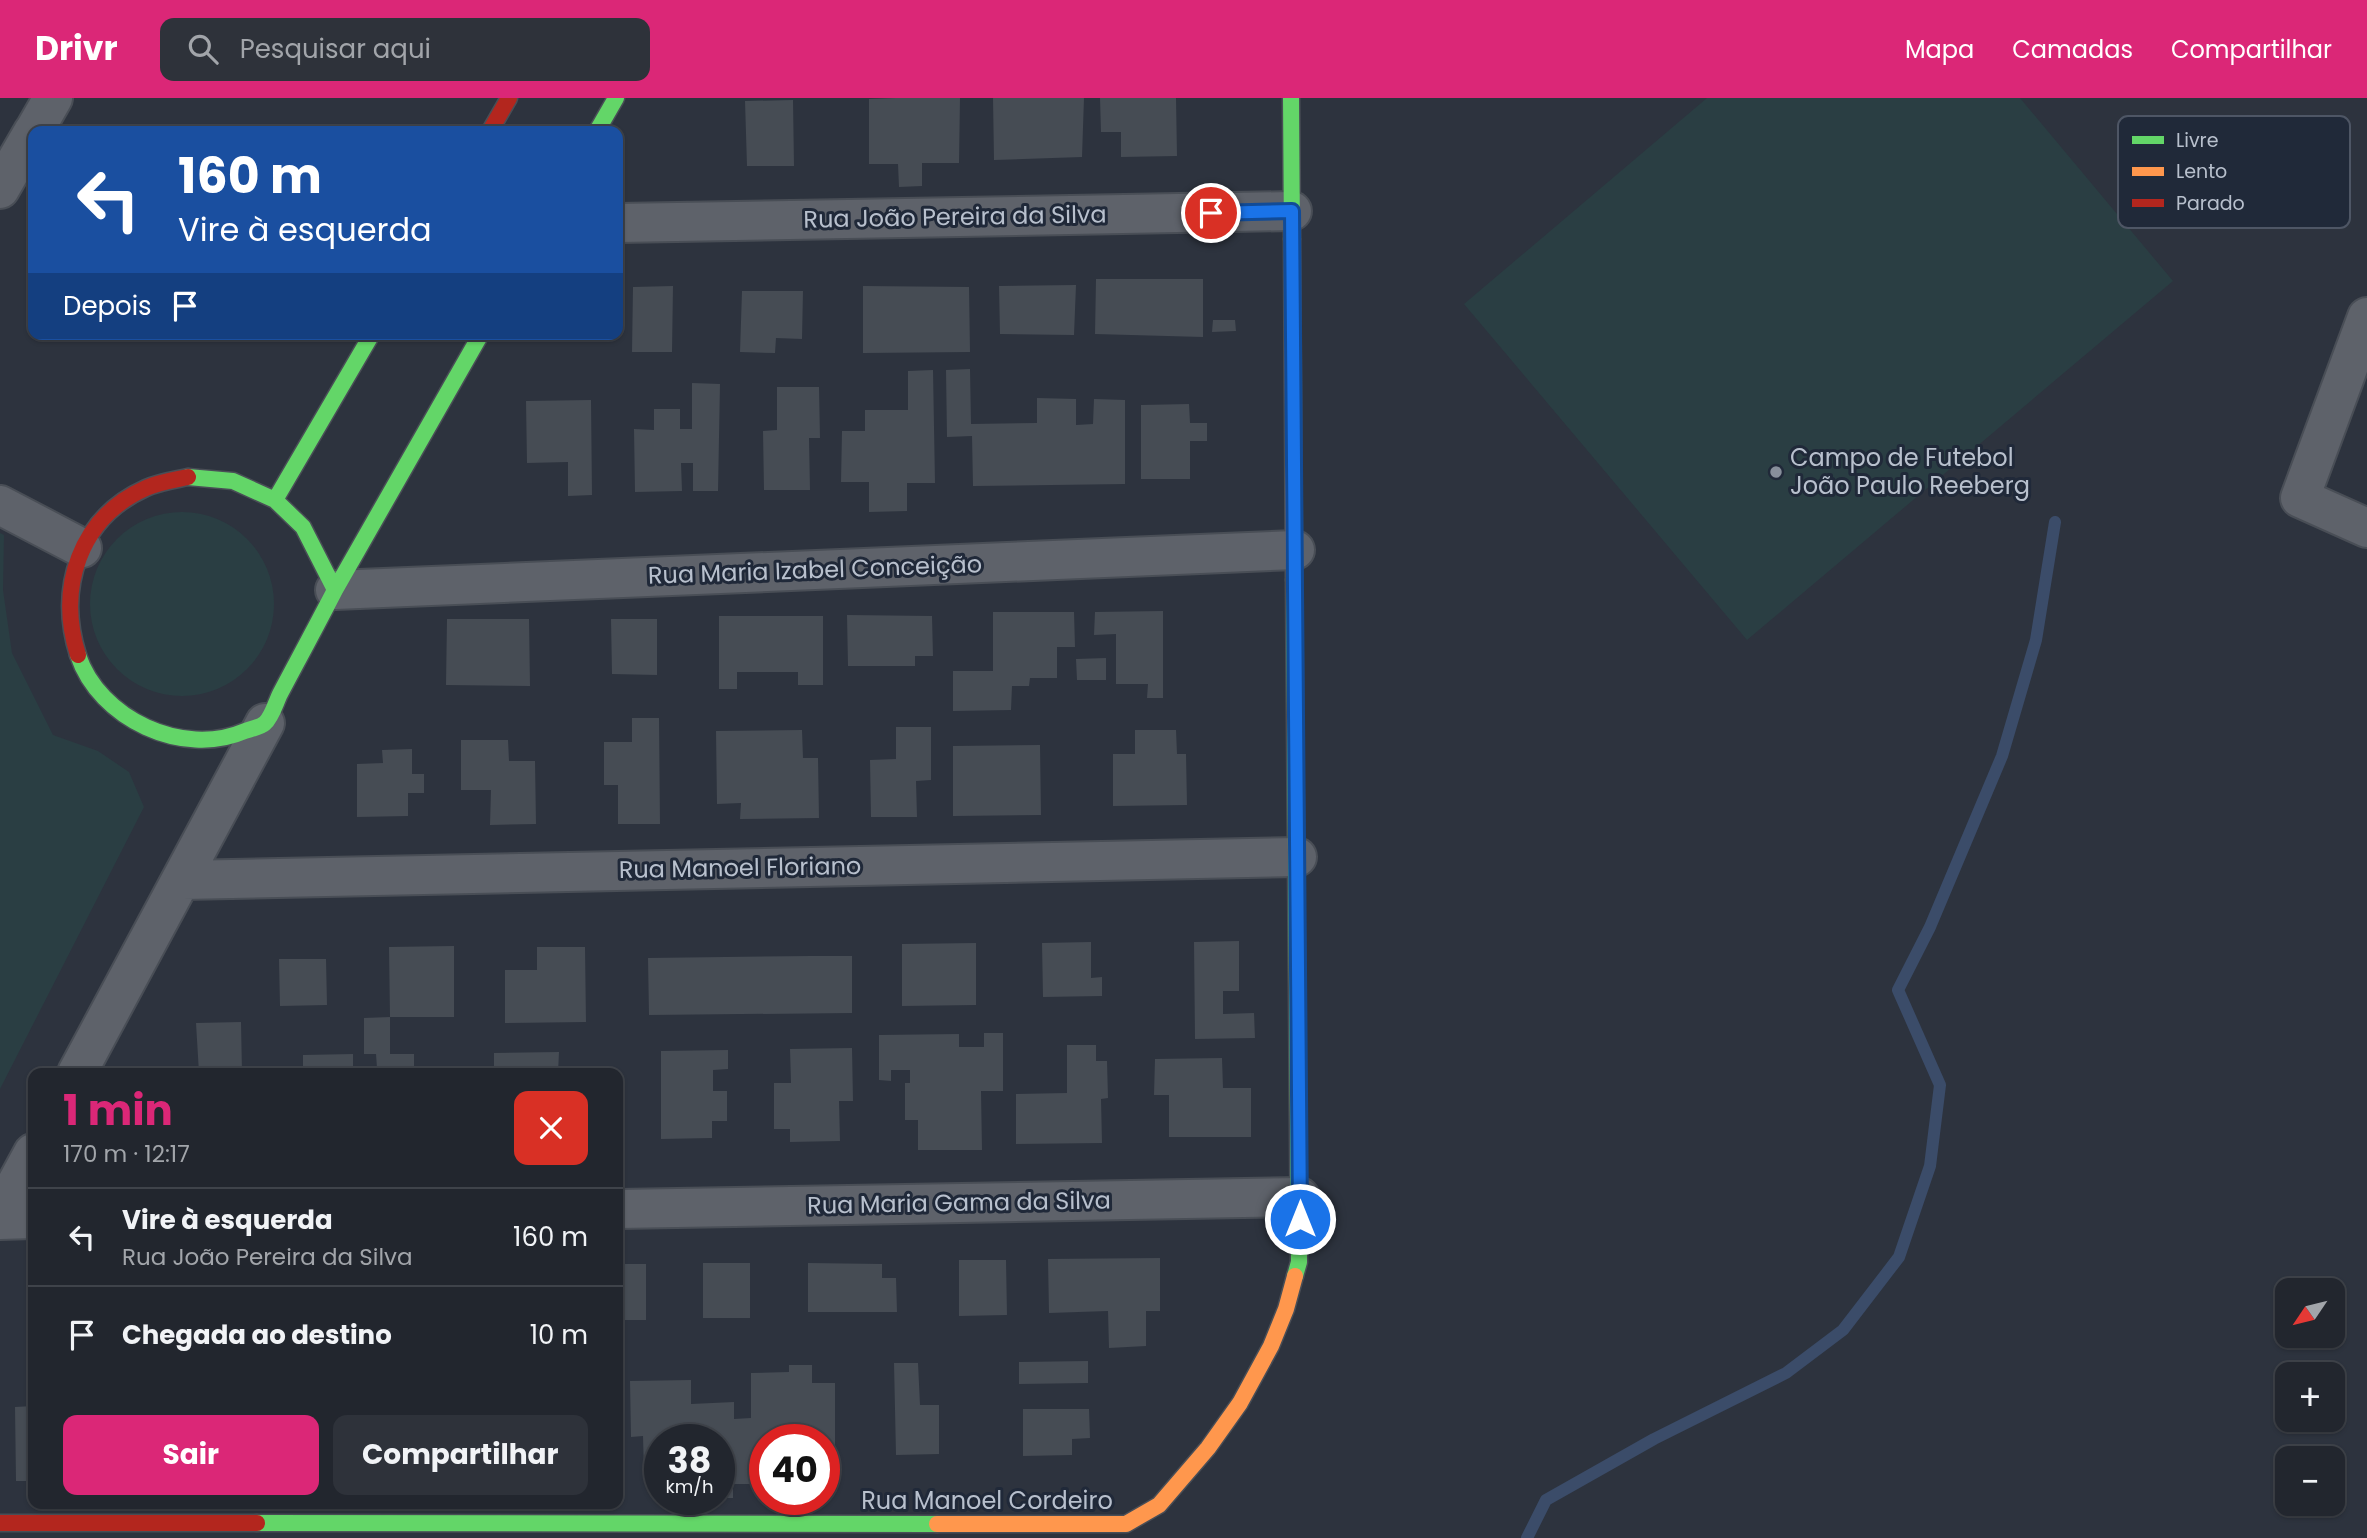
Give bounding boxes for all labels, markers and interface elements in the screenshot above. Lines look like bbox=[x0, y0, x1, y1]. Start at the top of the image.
search box bbox=[160, 18, 650, 81]
text: Drivr bbox=[35, 25, 118, 72]
icon: search bbox=[184, 30, 222, 68]
text: Pesquisar aqui bbox=[240, 31, 431, 67]
text: Mapa bbox=[1905, 33, 1974, 66]
text: Camadas bbox=[2012, 33, 2133, 66]
text: Compartilhar bbox=[2171, 33, 2332, 66]
legend bbox=[2118, 116, 2350, 228]
text: Livre bbox=[2176, 127, 2218, 154]
text: 160 m bbox=[178, 142, 322, 210]
icon: left bbox=[63, 154, 154, 245]
text: Lento bbox=[2176, 158, 2227, 185]
pin bbox=[1181, 183, 1241, 243]
text: Parado bbox=[2176, 190, 2245, 217]
icon: arrive bbox=[1192, 194, 1230, 232]
street label: Rua João Pereira da Silva bbox=[803, 197, 1107, 236]
text: Vire à esquerda bbox=[178, 207, 432, 252]
icon: arrive bbox=[166, 287, 204, 325]
text: Depois bbox=[63, 288, 152, 324]
place label: Campo de Futebol João Paulo Reeberg bbox=[1790, 441, 2030, 502]
marker: Campo de Futebol João Paulo Reeberg bbox=[1768, 464, 1784, 480]
street label: Rua Maria Izabel Conceição bbox=[647, 547, 983, 592]
street label: Rua Manoel Floriano bbox=[618, 849, 862, 886]
text: 1 min bbox=[63, 1081, 173, 1140]
button: close bbox=[514, 1091, 588, 1165]
text: 170 m · 12:17 bbox=[63, 1138, 190, 1170]
position arrow bbox=[1263, 1182, 1337, 1256]
street label: Rua Maria Gama da Silva bbox=[807, 1183, 1111, 1222]
text: Vire à esquerda bbox=[122, 1202, 333, 1238]
icon: left bbox=[63, 1218, 101, 1256]
text: 160 m bbox=[513, 1219, 588, 1255]
text: Rua João Pereira da Silva bbox=[122, 1241, 413, 1273]
north arrow bbox=[2275, 1278, 2345, 1348]
map controls bbox=[2275, 1278, 2345, 1516]
icon: arrive bbox=[63, 1316, 101, 1354]
text: Chegada ao destino bbox=[122, 1317, 392, 1353]
text: 10 m bbox=[530, 1317, 588, 1353]
button: + bbox=[2275, 1362, 2345, 1432]
button: Sair bbox=[63, 1415, 319, 1495]
button: Compartilhar bbox=[333, 1415, 588, 1495]
speed limit sign: 40 bbox=[749, 1424, 840, 1515]
text: 38 bbox=[668, 1436, 711, 1485]
button: − bbox=[2275, 1446, 2345, 1516]
text: km/h bbox=[666, 1474, 713, 1499]
street label: Rua Manoel Cordeiro bbox=[861, 1484, 1113, 1517]

